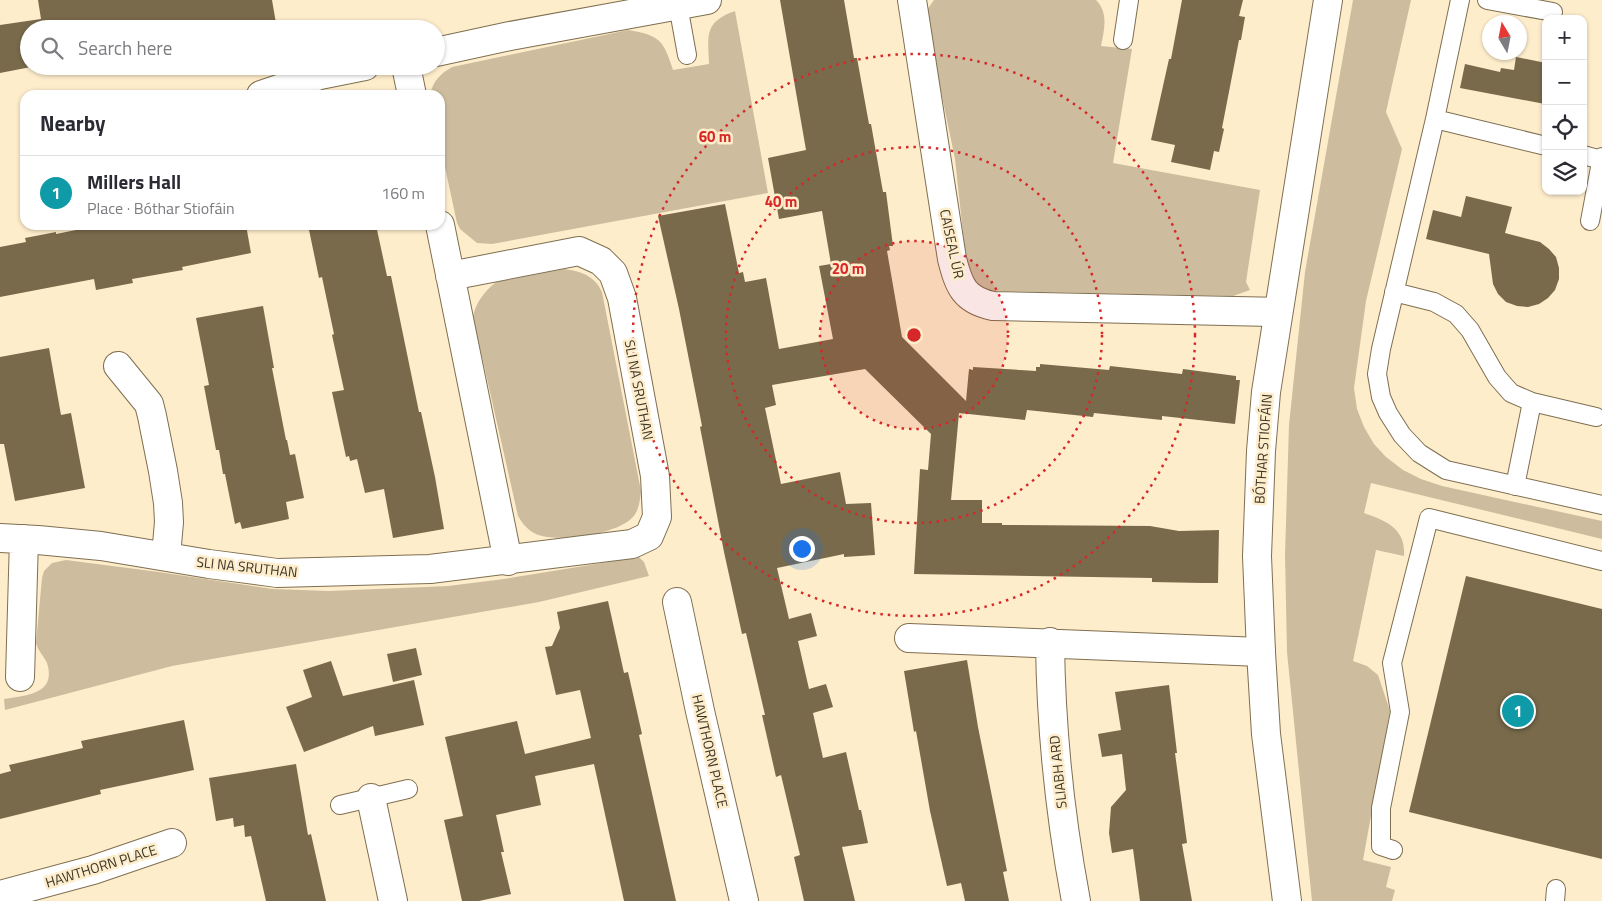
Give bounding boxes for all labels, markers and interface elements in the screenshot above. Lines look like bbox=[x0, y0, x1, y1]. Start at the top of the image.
north arrow bbox=[1482, 15, 1527, 60]
map controls bbox=[1542, 15, 1587, 195]
button: + bbox=[1542, 15, 1587, 60]
search box bbox=[20, 20, 445, 75]
text: Search here bbox=[78, 33, 172, 62]
icon: search bbox=[38, 34, 66, 62]
button: − bbox=[1542, 60, 1587, 105]
button: locate bbox=[1542, 105, 1587, 150]
text: Nearby bbox=[40, 107, 105, 139]
text: 60 m bbox=[699, 125, 731, 148]
button: layers bbox=[1542, 150, 1587, 195]
text: Millers Hall bbox=[87, 167, 181, 196]
text: 1 bbox=[52, 181, 60, 205]
text: 160 m bbox=[381, 181, 425, 205]
text: 40 m bbox=[765, 190, 797, 213]
text: Place · Bóthar Stiofáin bbox=[87, 196, 235, 220]
street label: CAISEAL ÚR bbox=[935, 207, 970, 281]
text: 20 m bbox=[832, 257, 864, 280]
centre of rings bbox=[905, 326, 923, 344]
street label: SLI NA SRUTHAN bbox=[619, 338, 659, 442]
street label: BÓTHAR STIOFÁIN bbox=[1248, 393, 1277, 505]
your location bbox=[789, 536, 815, 562]
street label: SLI NA SRUTHAN bbox=[195, 551, 299, 582]
street label: HAWTHORN PLACE bbox=[687, 692, 734, 810]
pin: 1 bbox=[1502, 692, 1534, 730]
street label: SLIABH ARD bbox=[1043, 735, 1072, 810]
street label: HAWTHORN PLACE bbox=[42, 838, 159, 892]

